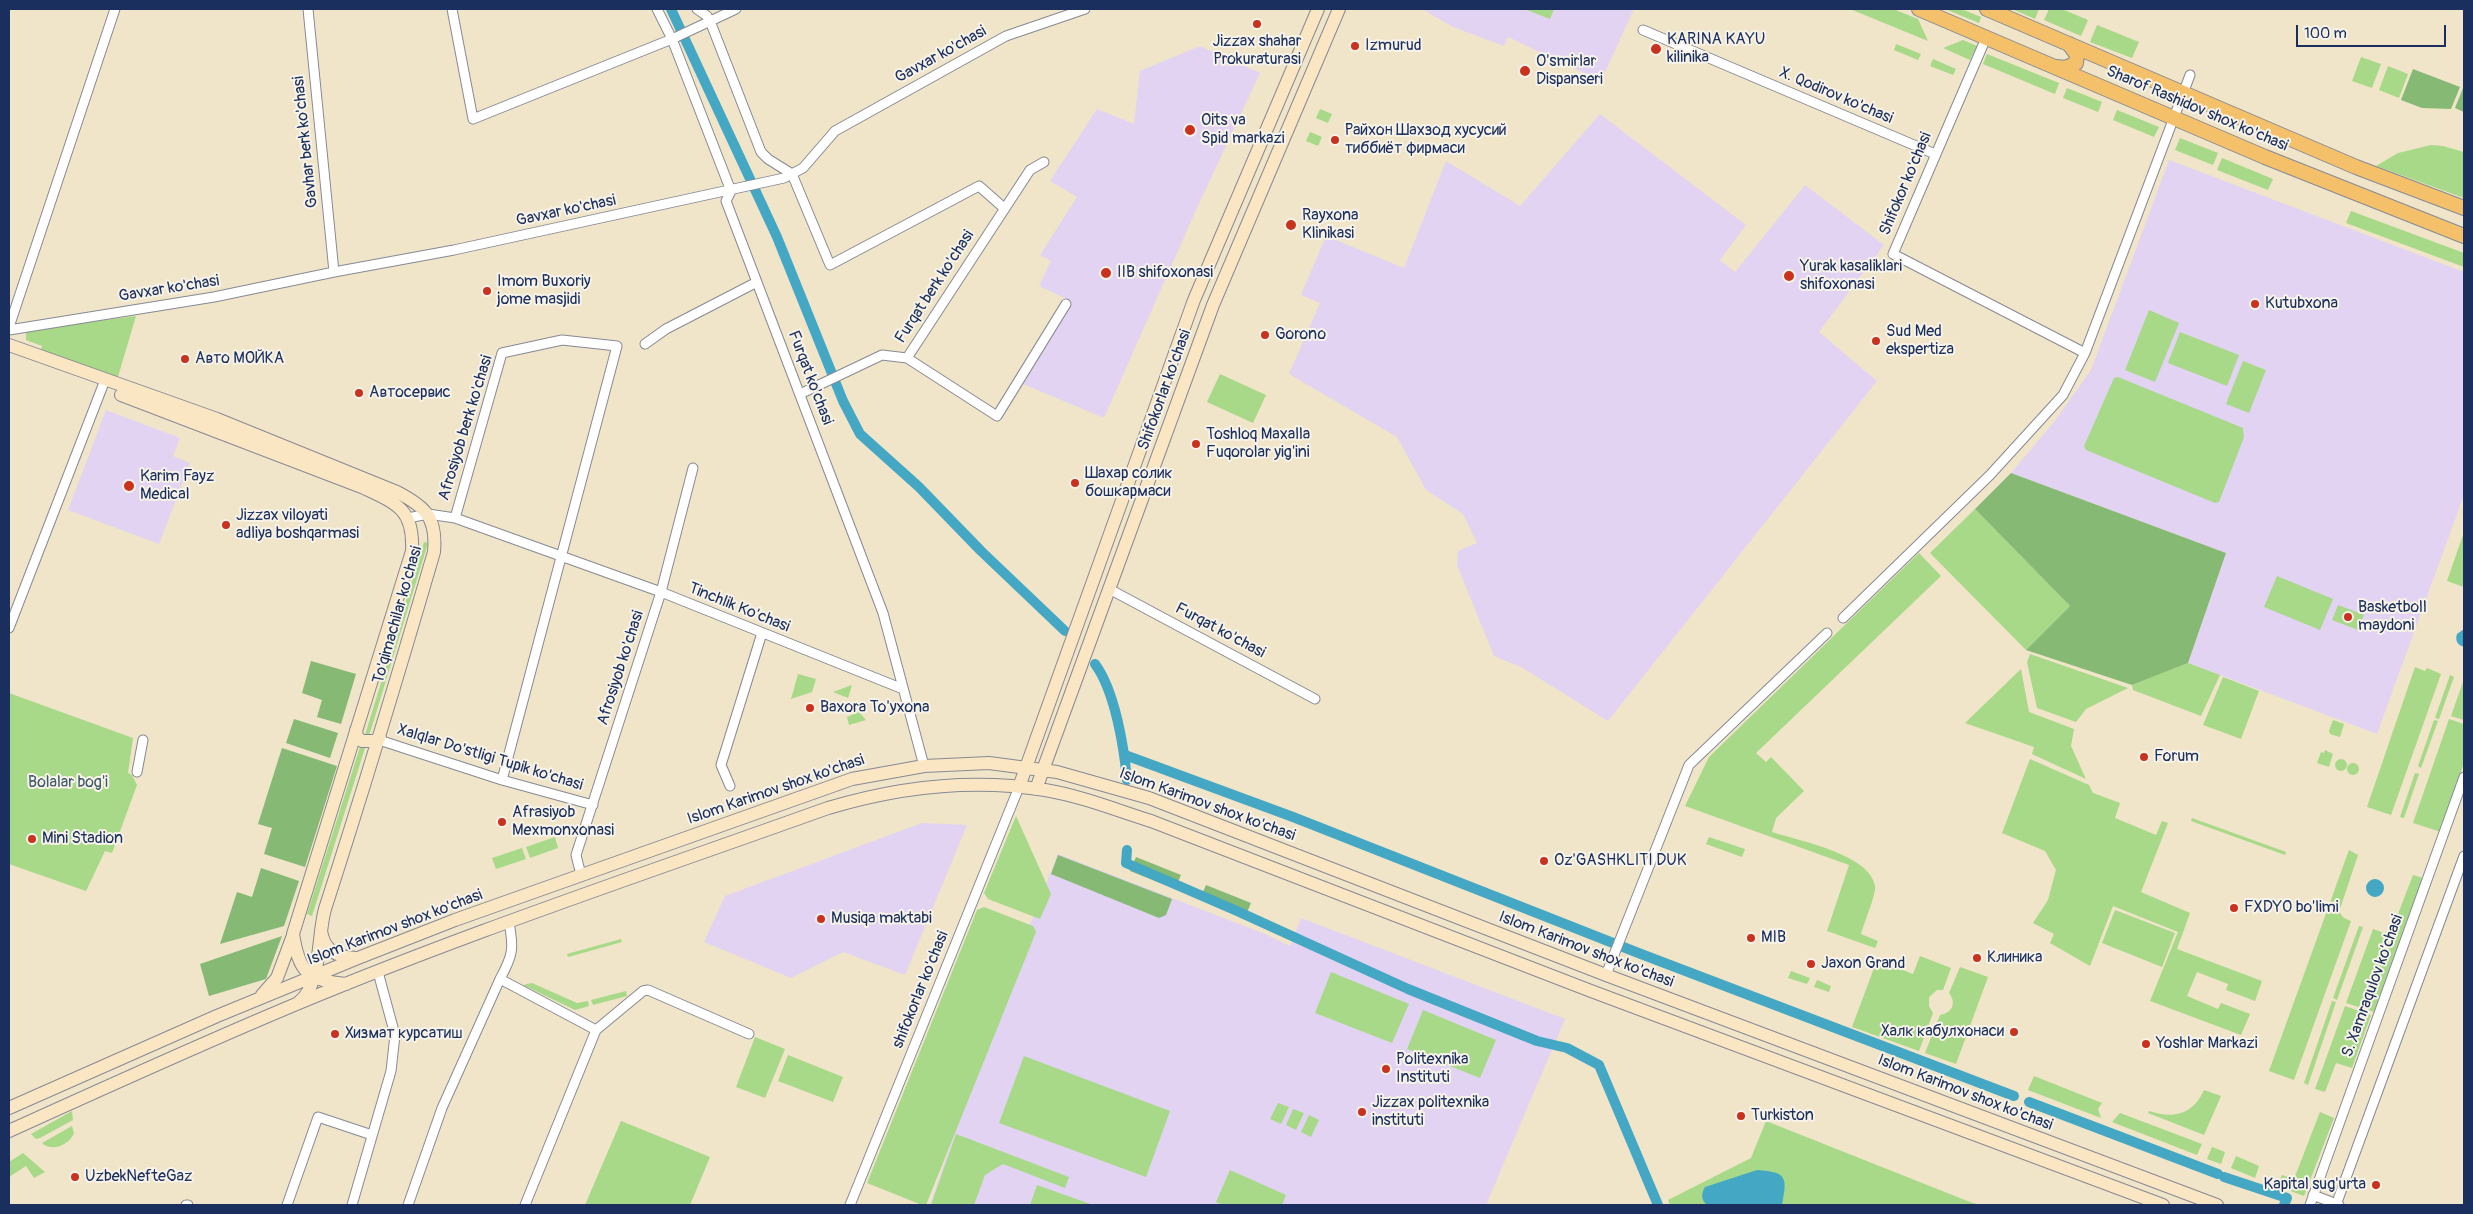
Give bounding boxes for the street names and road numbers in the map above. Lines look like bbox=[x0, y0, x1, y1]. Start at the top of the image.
street label: Gavxar ko'chasi bbox=[892, 22, 990, 88]
street label: Sharof Rashidov shox ko'chasi bbox=[2103, 62, 2291, 156]
street label: X. Qodirov ko'chasi bbox=[1776, 63, 1896, 129]
street label: Gavhar berk ko'chasi bbox=[290, 75, 322, 209]
street label: Shifokor ko'chasi bbox=[1876, 130, 1936, 238]
street label: Gavxar ko'chasi bbox=[514, 191, 618, 231]
street label: Furqat berk ko'chasi bbox=[891, 227, 979, 347]
street label: Gavxar ko'chasi bbox=[117, 272, 221, 306]
street label: Shifokorlar ko'chasi bbox=[1134, 327, 1196, 453]
street label: Furqat ko'chasi bbox=[783, 328, 837, 428]
street label: Afrosiyob berk ko'chasi bbox=[435, 353, 497, 503]
street label: To'qimachilar ko'chasi bbox=[369, 544, 427, 686]
street label: Tinchlik Ko'chasi bbox=[686, 579, 792, 637]
street label: Furqat ko'chasi bbox=[1172, 599, 1268, 663]
street label: Afrosiyob ko'chasi bbox=[593, 608, 649, 728]
street label: Xalqlar Do'stligi Tupik ko'chasi bbox=[395, 721, 585, 795]
street label: Islom Karimov shox ko'chasi bbox=[685, 751, 867, 829]
street label: Islom Karimov shox ko'chasi bbox=[1116, 764, 1298, 846]
street label: Islom Karimov shox ko'chasi bbox=[305, 886, 485, 970]
street label: Islom Karimov shox ko'chasi bbox=[1496, 908, 1676, 992]
street label: S. Xamraqulov ko'chasi bbox=[2338, 912, 2408, 1060]
street label: shifokorlar ko'chasi bbox=[889, 929, 953, 1051]
street label: Islom Karimov shox ko'chasi bbox=[1875, 1051, 2055, 1135]

